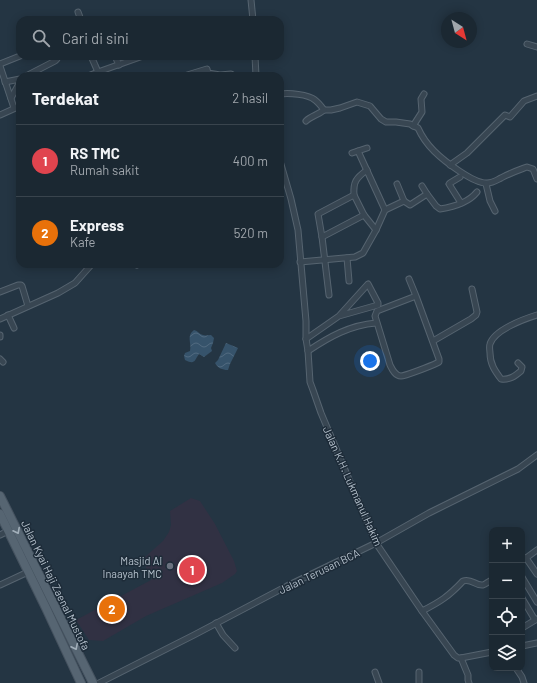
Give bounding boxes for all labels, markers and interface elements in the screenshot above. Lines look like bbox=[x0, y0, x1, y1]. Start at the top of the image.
north arrow bbox=[441, 12, 477, 48]
search box bbox=[16, 16, 284, 60]
icon: search bbox=[30, 27, 52, 49]
text: Cari di sini bbox=[62, 29, 129, 47]
text: Terdekat bbox=[32, 88, 99, 108]
text: 2 hasil bbox=[232, 90, 268, 106]
text: RS TMC bbox=[70, 144, 120, 162]
text: 1 bbox=[43, 153, 47, 169]
text: 400 m bbox=[233, 153, 268, 169]
text: Rumah sakit bbox=[70, 162, 139, 178]
text: Express bbox=[70, 216, 124, 234]
text: 2 bbox=[41, 225, 49, 241]
text: 520 m bbox=[234, 225, 268, 241]
text: Kafe bbox=[70, 234, 95, 250]
your location bbox=[360, 351, 380, 371]
street label: Jalan K.H. Lukmanul Hakim bbox=[321, 424, 385, 548]
street label: Jalan Kyai Haji Zaenal Mustofa bbox=[19, 518, 93, 652]
one-way arrow bbox=[12, 527, 20, 534]
map controls bbox=[489, 527, 525, 671]
button: + bbox=[489, 527, 525, 563]
street label: Jalan Terusan BCA bbox=[276, 546, 362, 596]
place label: Masjid Al Inaayah TMC bbox=[103, 554, 162, 580]
pin: 1 bbox=[179, 555, 205, 585]
marker: Masjid Al Inaayah TMC bbox=[165, 561, 175, 571]
button: − bbox=[489, 563, 525, 599]
pin: 2 bbox=[99, 594, 125, 624]
button: locate bbox=[489, 599, 525, 635]
button: layers bbox=[489, 635, 525, 671]
one-way arrow bbox=[70, 643, 78, 651]

